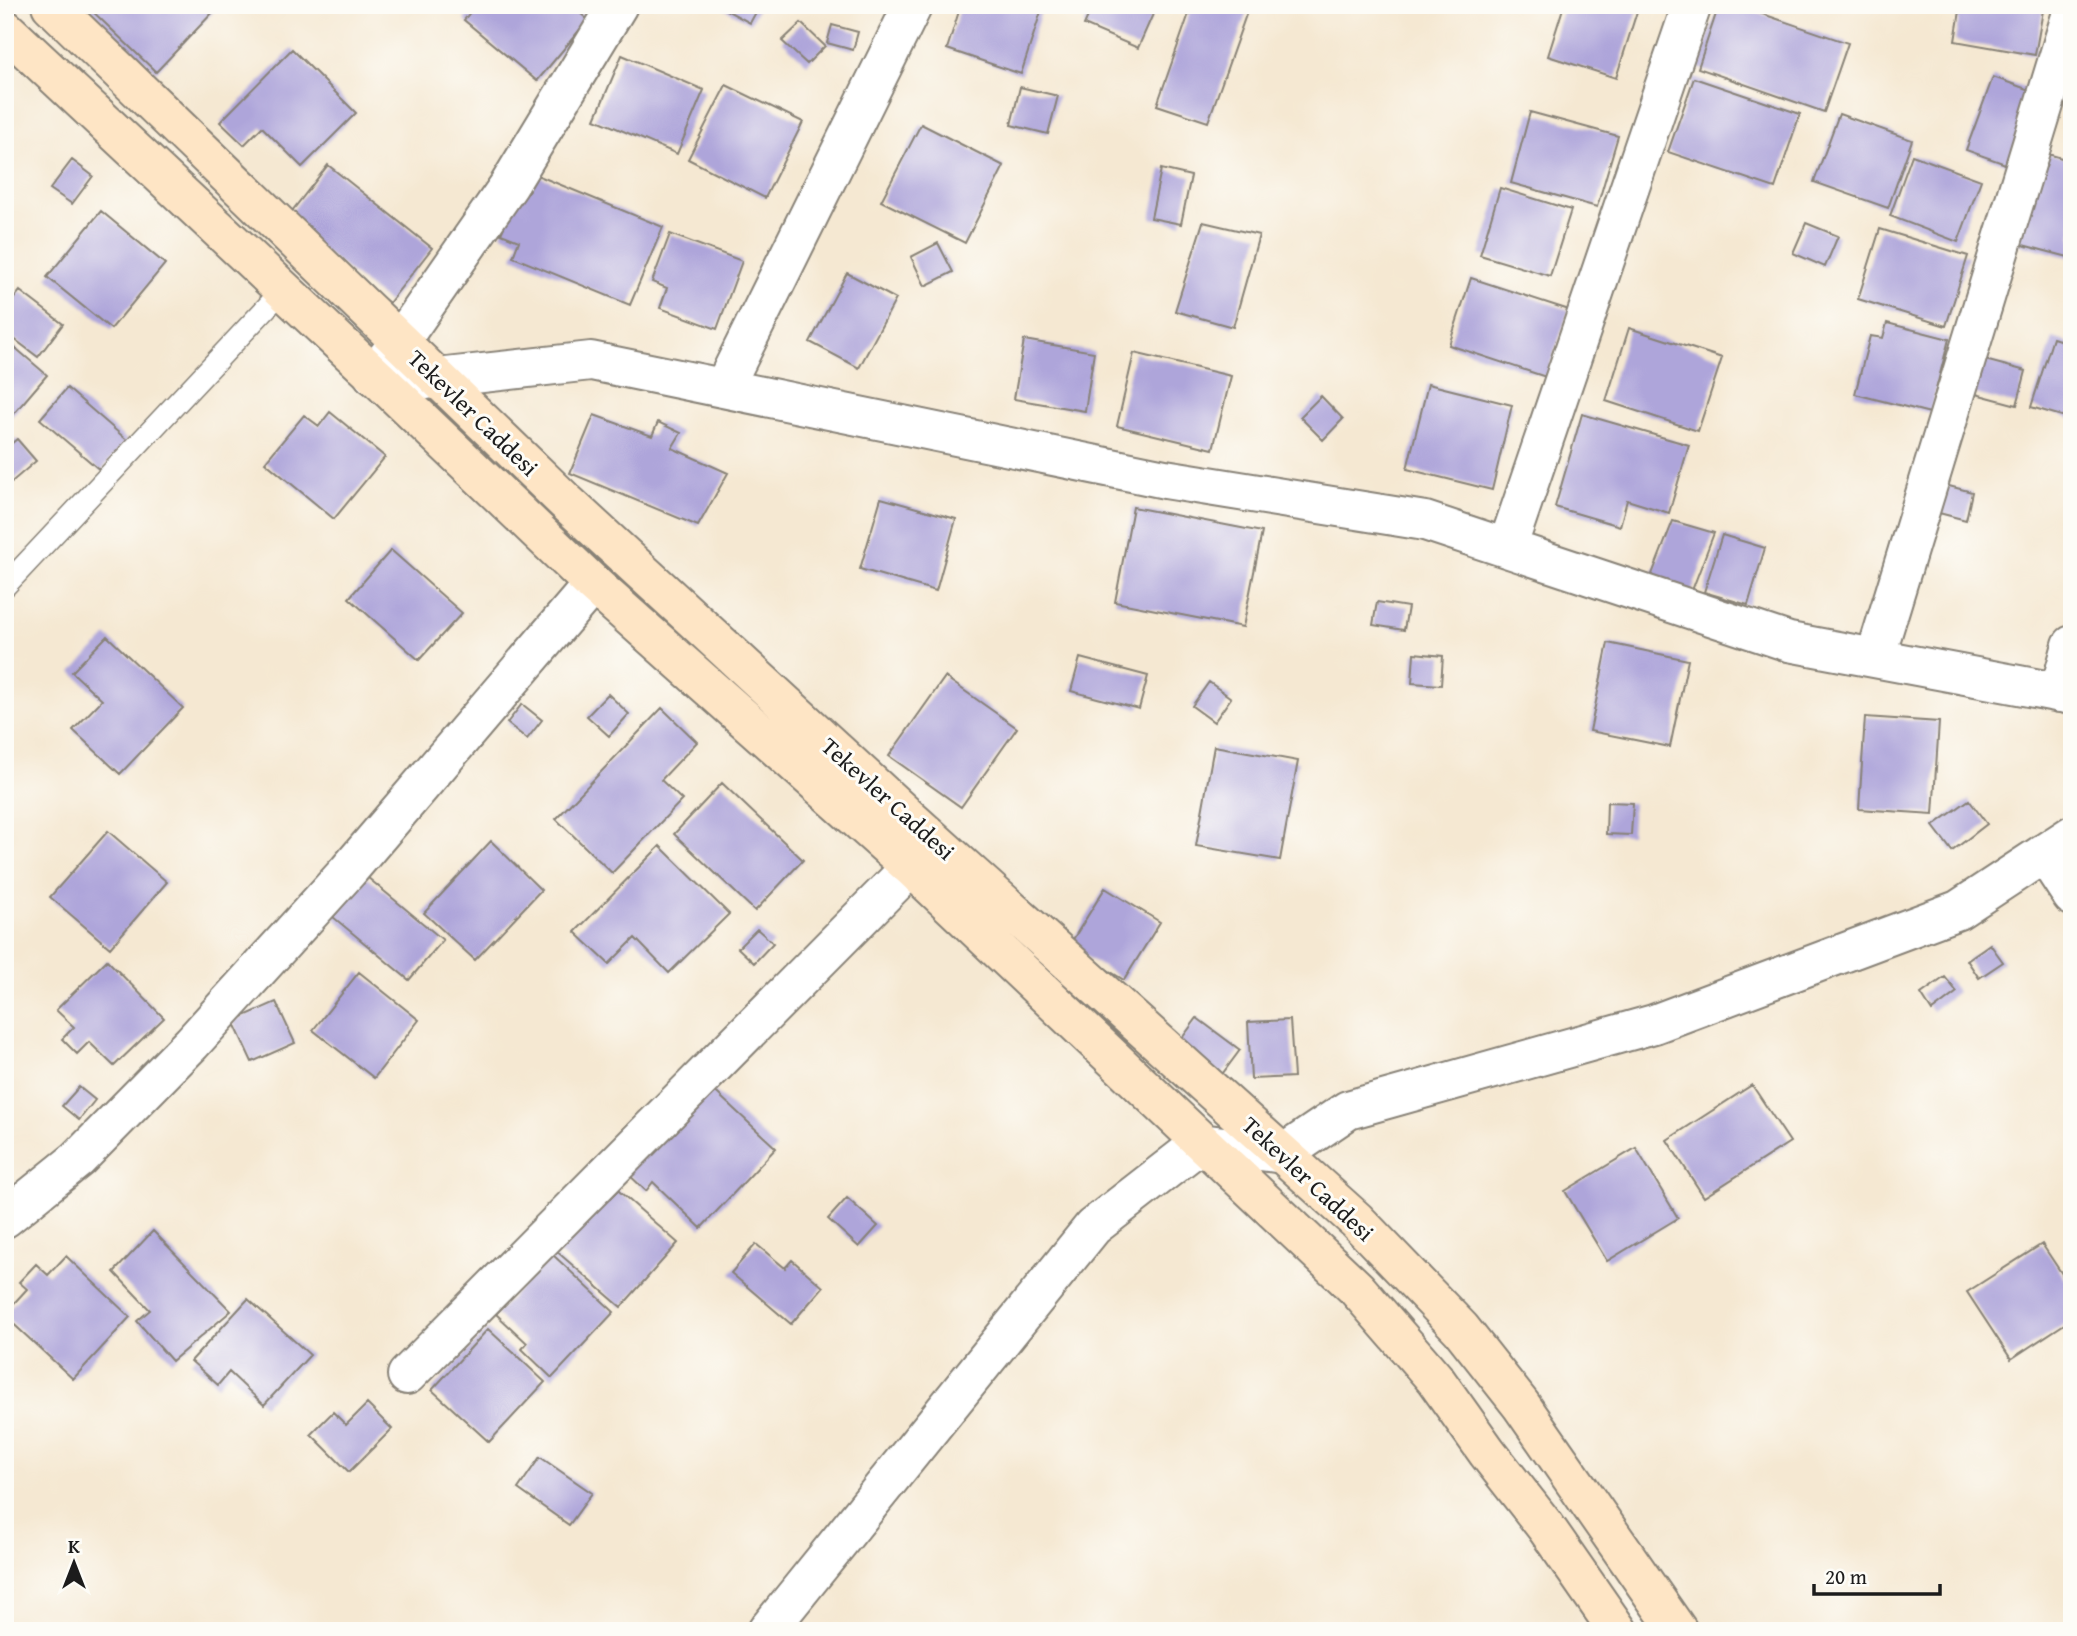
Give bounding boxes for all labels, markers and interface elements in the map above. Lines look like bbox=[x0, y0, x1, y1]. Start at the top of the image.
street label: Tekevler Caddesi bbox=[400, 341, 547, 484]
street label: Tekevler Caddesi bbox=[814, 729, 963, 868]
street label: Tekevler Caddesi bbox=[1234, 1108, 1382, 1249]
north arrow bbox=[38, 1528, 108, 1598]
text: K bbox=[68, 1532, 80, 1560]
scale bar bbox=[1814, 1552, 1940, 1596]
text: 20 m bbox=[1825, 1561, 1867, 1592]

